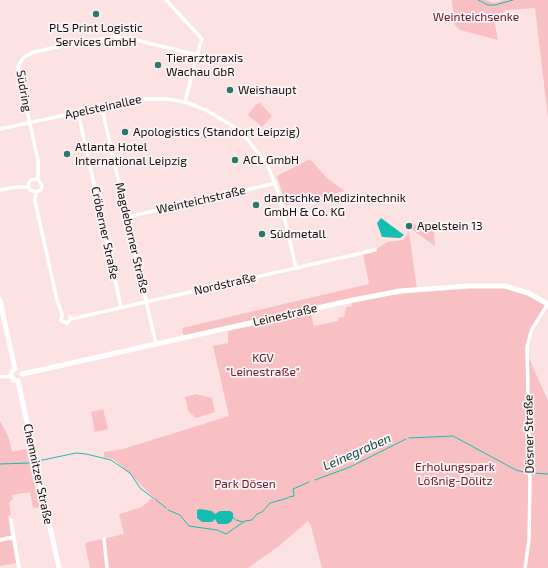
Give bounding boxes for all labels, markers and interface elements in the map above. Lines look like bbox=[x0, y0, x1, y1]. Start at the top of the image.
marker: PLS Print Logistic Services GmbH bbox=[91, 9, 101, 19]
park label: Weinteichsenke bbox=[433, 10, 519, 24]
place label: PLS Print Logistic Services GmbH bbox=[49, 21, 143, 49]
place label: Tierarztpraxis Wachau GbR bbox=[166, 51, 243, 79]
marker: Tierarztpraxis Wachau GbR bbox=[153, 60, 163, 70]
street label: Südring bbox=[13, 69, 35, 113]
place label: Weishaupt bbox=[238, 83, 297, 97]
marker: Weishaupt bbox=[225, 85, 235, 95]
street label: Apelsteinallee bbox=[63, 92, 143, 122]
place label: Apologistics (Standort Leipzig) bbox=[133, 125, 300, 139]
marker: Apologistics (Standort Leipzig) bbox=[120, 127, 130, 137]
place label: Atlanta Hotel International Leipzig bbox=[75, 140, 187, 168]
marker: Atlanta Hotel International Leipzig bbox=[62, 149, 72, 159]
place label: ACL GmbH bbox=[243, 153, 299, 167]
marker: ACL GmbH bbox=[230, 155, 240, 165]
street label: Magdeborner Straße bbox=[112, 181, 152, 295]
street label: Weinteichstraße bbox=[155, 183, 247, 217]
street label: Cröberner Straße bbox=[88, 185, 122, 281]
place label: dantschke Medizintechnik GmbH & Co. KG bbox=[264, 191, 406, 219]
marker: dantschke Medizintechnik GmbH & Co. KG bbox=[251, 200, 261, 210]
place label: Apelstein 13 bbox=[417, 219, 483, 233]
marker: Apelstein 13 bbox=[404, 221, 414, 231]
place label: Südmetall bbox=[270, 227, 326, 241]
marker: Südmetall bbox=[257, 229, 267, 239]
street label: Nordstraße bbox=[192, 270, 258, 298]
street label: Leinestraße bbox=[251, 301, 319, 329]
park label: KGV "Leinestraße" bbox=[226, 351, 300, 379]
street label: Dösner Straße bbox=[521, 394, 537, 474]
street label: Chemnitzer Straße bbox=[20, 422, 56, 526]
water label: Leinegraben bbox=[320, 430, 394, 474]
park label: Erholungspark Lößnig-Dölitz bbox=[415, 460, 495, 488]
park label: Park Dösen bbox=[214, 477, 276, 491]

